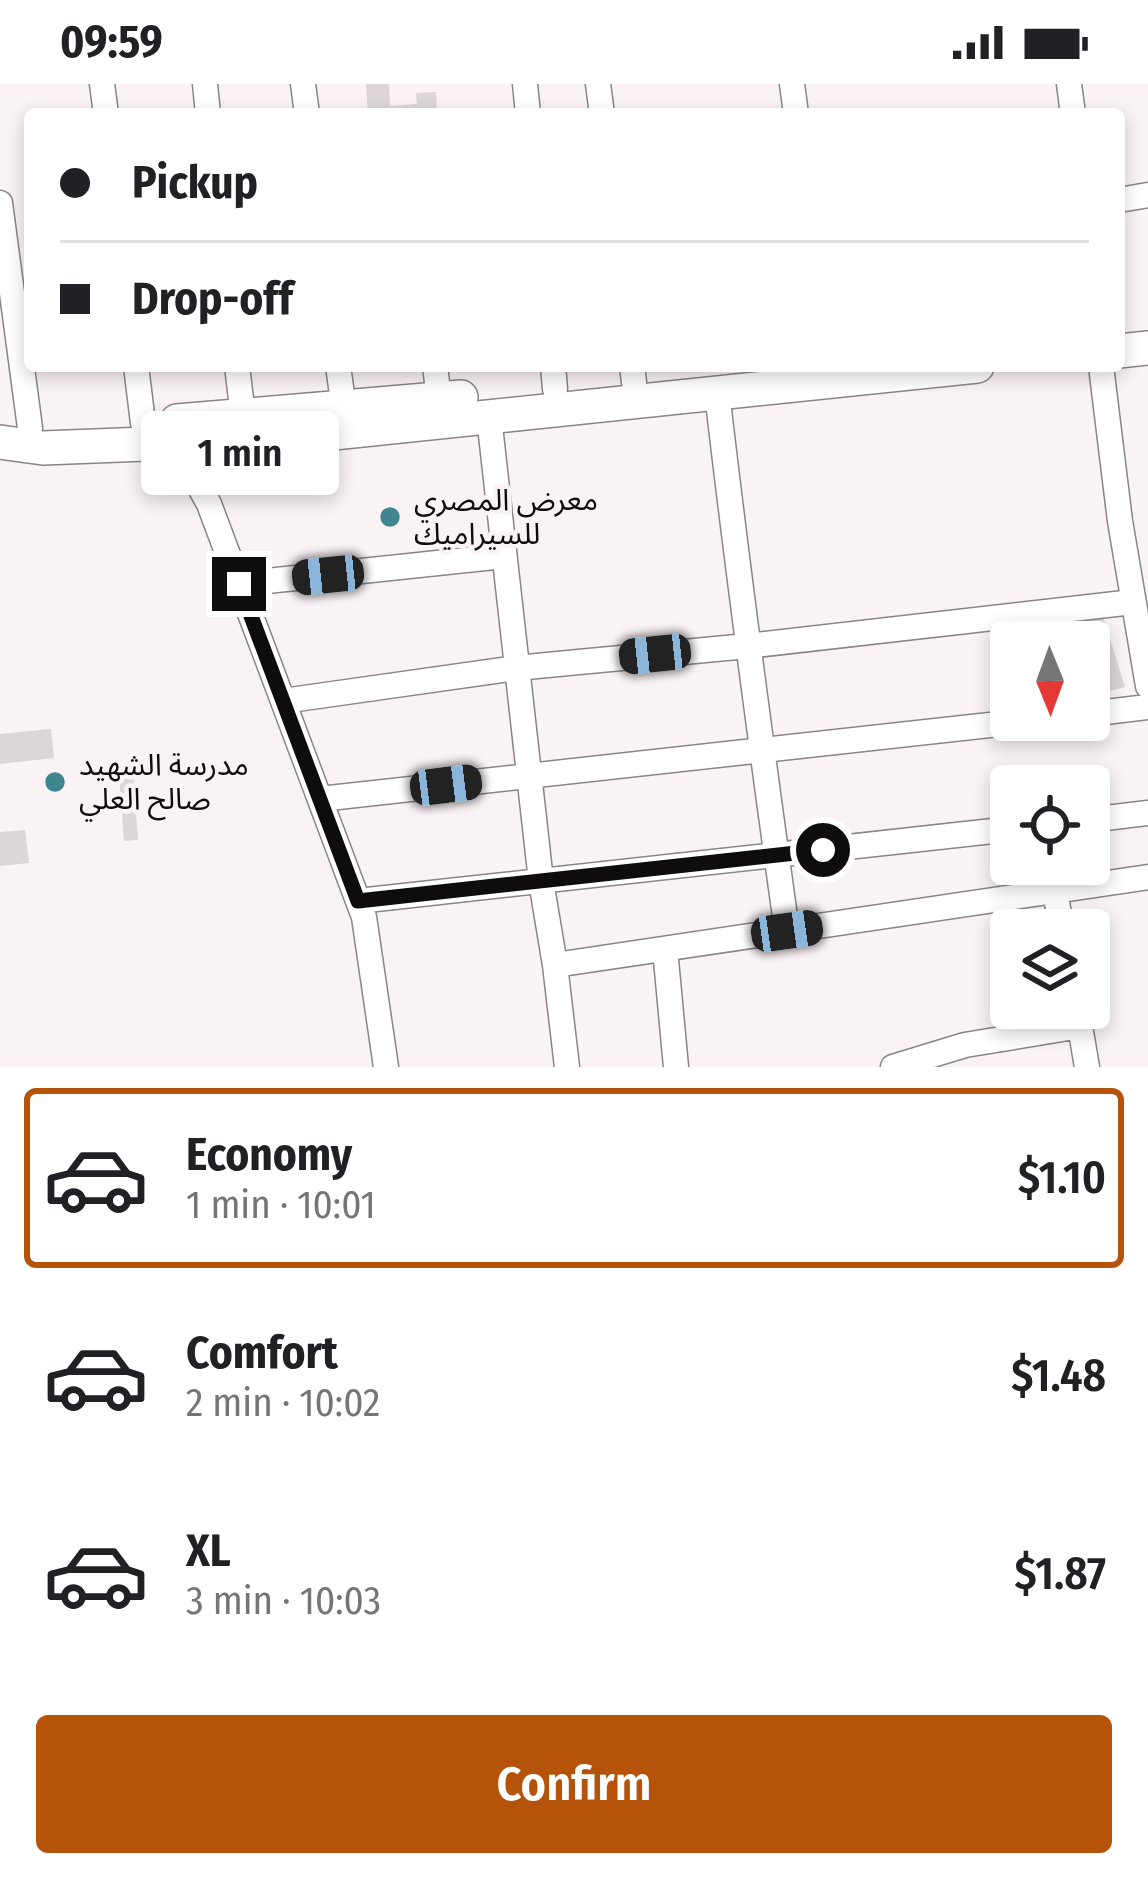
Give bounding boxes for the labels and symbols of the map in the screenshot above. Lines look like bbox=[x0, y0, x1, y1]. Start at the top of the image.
callout: 1 min bbox=[140, 410, 338, 494]
place label: معرض المصري للسيراميك bbox=[414, 482, 598, 552]
marker: معرض المصري للسيراميك bbox=[377, 504, 403, 530]
car bbox=[290, 553, 366, 597]
route end bbox=[212, 557, 266, 611]
north arrow bbox=[990, 621, 1110, 741]
car bbox=[617, 632, 693, 676]
place label: مدرسة الشهيد صالح العلي bbox=[79, 747, 249, 822]
car bbox=[408, 763, 484, 807]
marker: مدرسة الشهيد صالح العلي bbox=[42, 769, 68, 795]
route start bbox=[796, 823, 850, 877]
car bbox=[749, 908, 825, 954]

